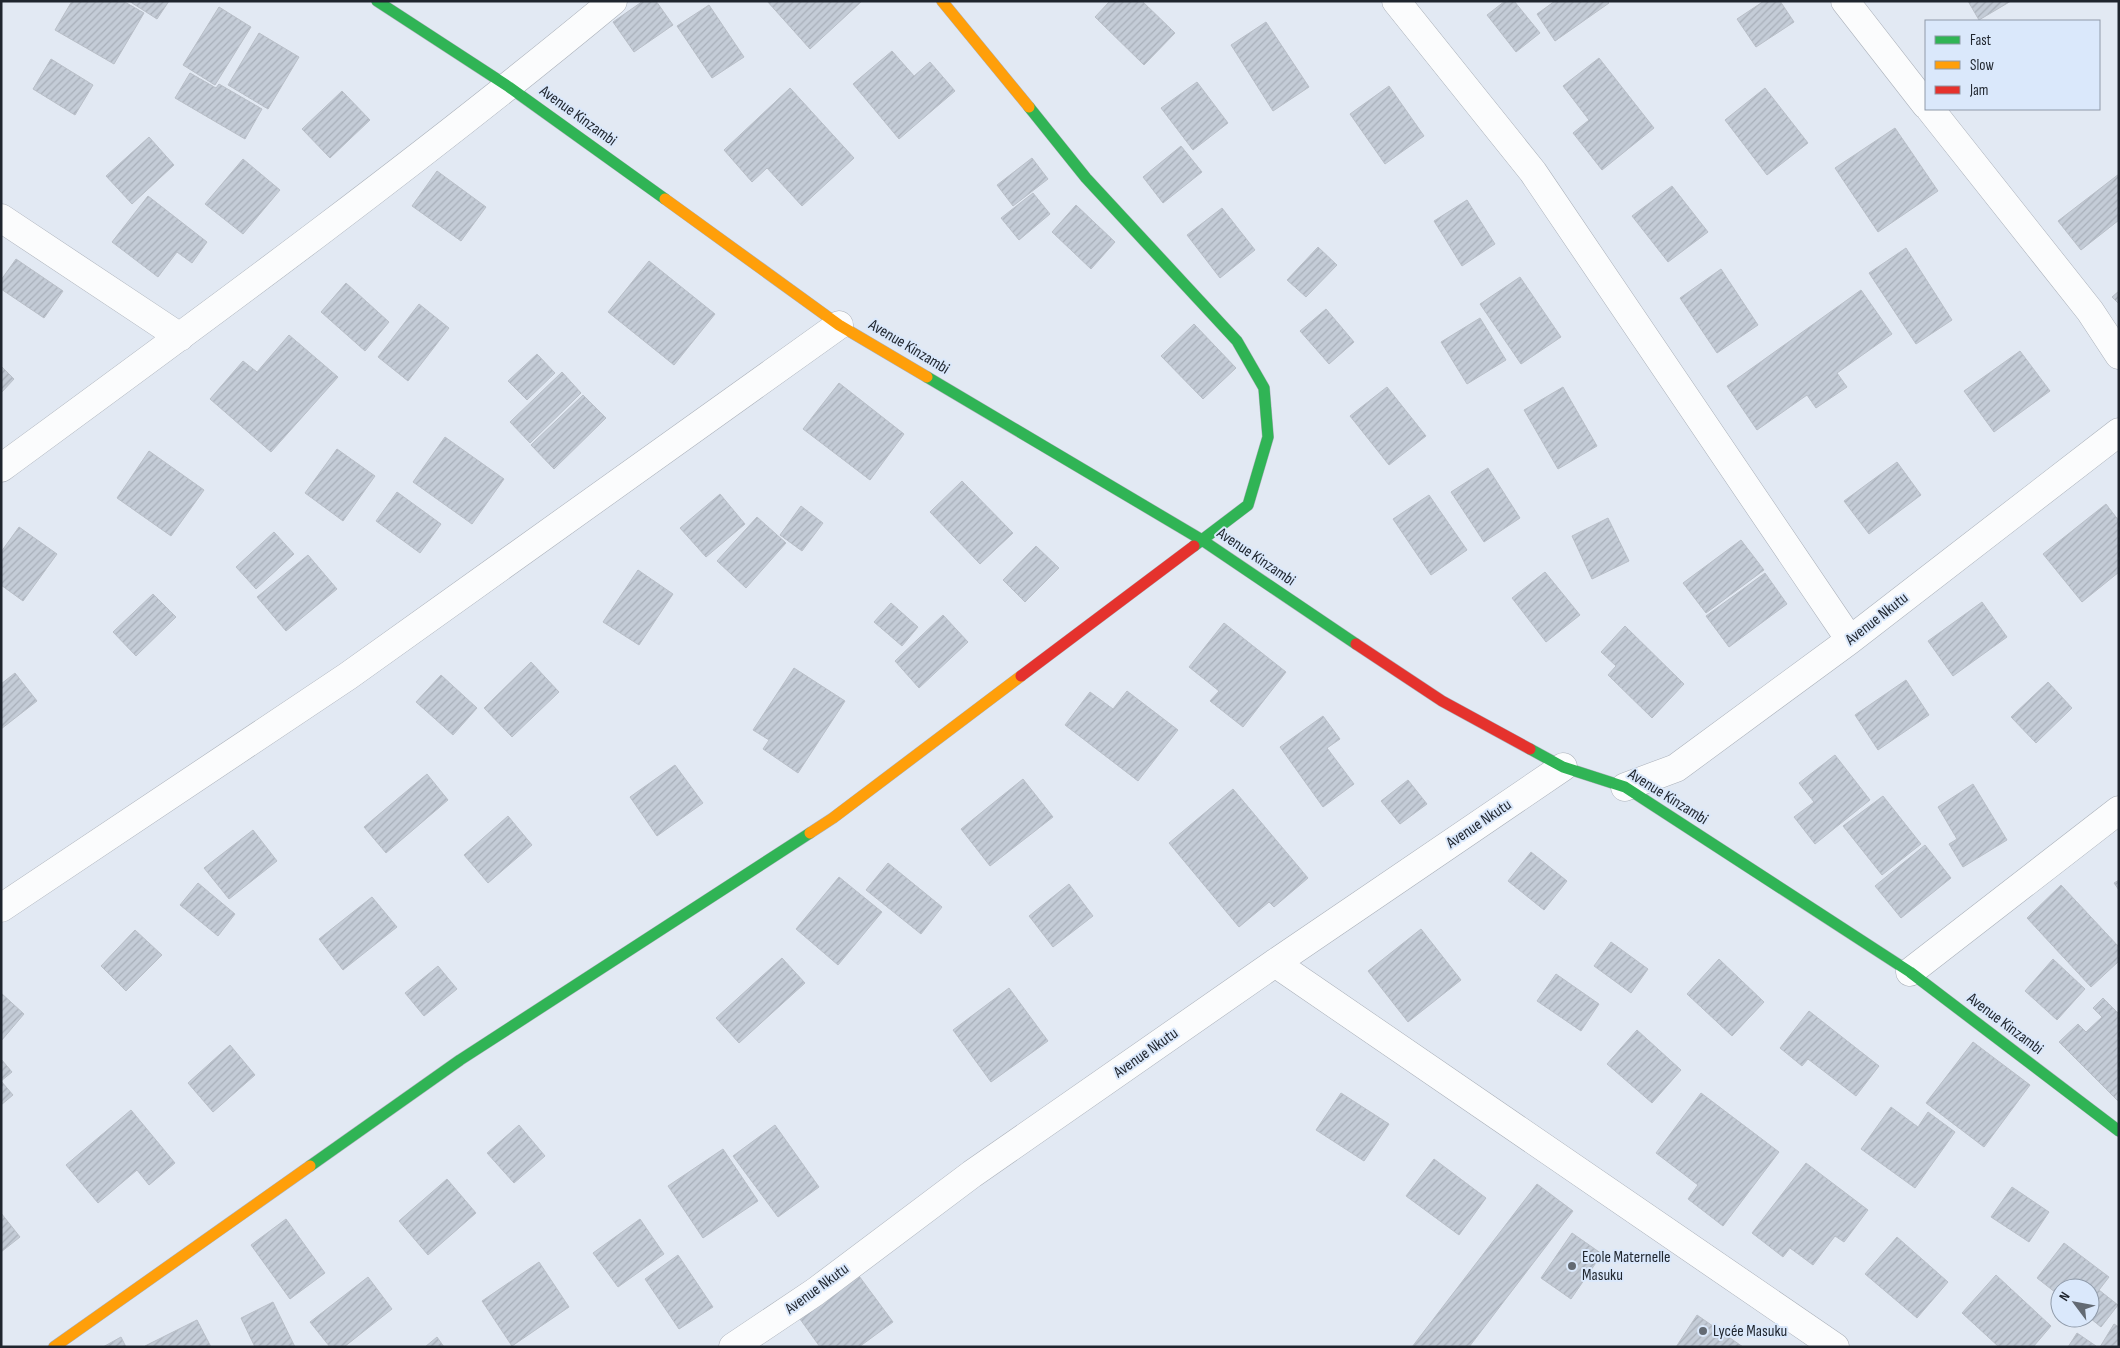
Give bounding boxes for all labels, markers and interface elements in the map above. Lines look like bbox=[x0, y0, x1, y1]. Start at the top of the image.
legend bbox=[1925, 20, 2100, 110]
text: Fast bbox=[1970, 31, 1992, 50]
text: Slow bbox=[1970, 56, 1994, 75]
street label: Avenue Kinzambi bbox=[535, 81, 620, 150]
text: Jam bbox=[1969, 81, 1988, 100]
street label: Avenue Kinzambi bbox=[864, 315, 953, 378]
street label: Avenue Kinzambi bbox=[1212, 523, 1299, 590]
street label: Avenue Nkutu bbox=[1841, 589, 1912, 650]
street label: Avenue Kinzambi bbox=[1624, 764, 1711, 829]
street label: Avenue Nkutu bbox=[1442, 795, 1515, 853]
street label: Avenue Kinzambi bbox=[1962, 989, 2047, 1059]
street label: Avenue Nkutu bbox=[1109, 1024, 1182, 1083]
place label: Ecole Maternelle Masuku bbox=[1582, 1248, 1671, 1285]
street label: Avenue Nkutu bbox=[781, 1260, 853, 1319]
marker: Ecole Maternelle Masuku bbox=[1566, 1260, 1578, 1272]
north arrow bbox=[2050, 1278, 2100, 1328]
text: N bbox=[2055, 1289, 2074, 1304]
place label: Lycée Masuku bbox=[1713, 1322, 1787, 1341]
marker: Lycée Masuku bbox=[1697, 1325, 1709, 1337]

